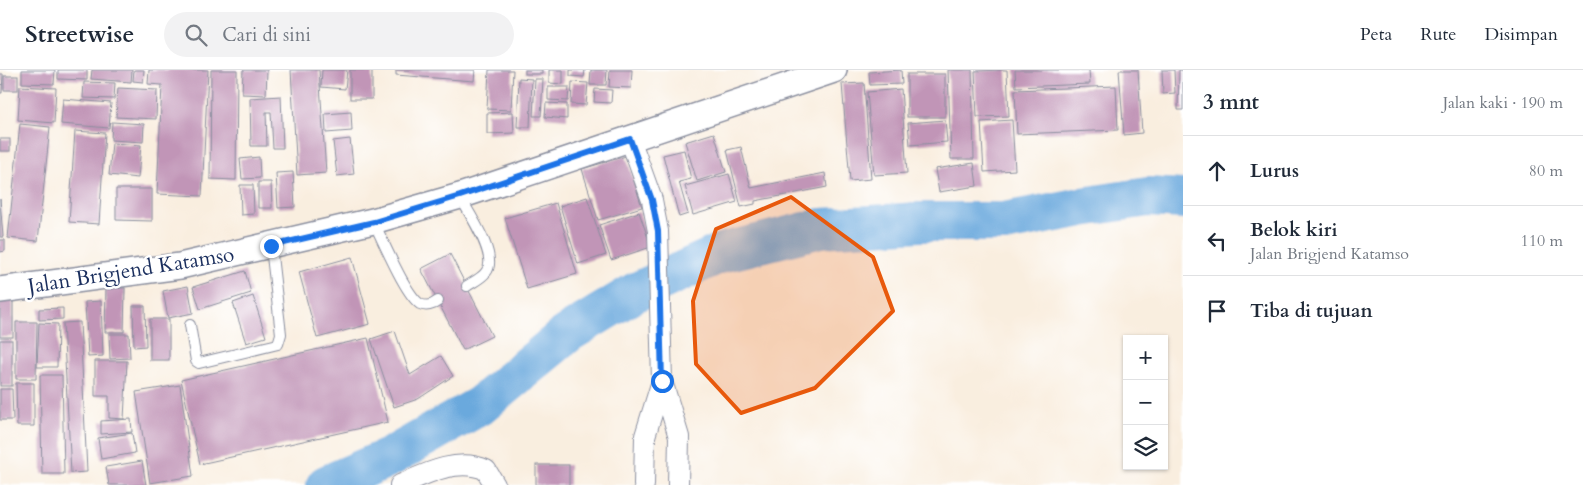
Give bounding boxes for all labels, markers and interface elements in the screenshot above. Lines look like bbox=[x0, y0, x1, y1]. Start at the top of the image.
search box bbox=[164, 12, 514, 57]
text: Streetwise bbox=[25, 18, 134, 51]
icon: search bbox=[182, 21, 210, 49]
text: Cari di sini bbox=[222, 22, 311, 48]
text: Peta bbox=[1360, 22, 1392, 47]
text: Rute bbox=[1420, 22, 1456, 47]
text: Disimpan bbox=[1484, 22, 1558, 47]
text: 3 mnt bbox=[1203, 88, 1259, 117]
text: Jalan kaki · 190 m bbox=[1443, 92, 1563, 114]
icon: ahead bbox=[1203, 157, 1231, 185]
text: Lurus bbox=[1250, 158, 1299, 184]
text: 80 m bbox=[1529, 160, 1563, 182]
text: Belok kiri bbox=[1250, 217, 1337, 243]
icon: left bbox=[1203, 227, 1231, 255]
text: 110 m bbox=[1521, 230, 1563, 252]
route end bbox=[260, 235, 283, 258]
street label: Jalan Brigjend Katamso bbox=[23, 240, 236, 302]
text: Jalan Brigjend Katamso bbox=[1250, 243, 1409, 265]
icon: arrive bbox=[1203, 297, 1231, 325]
text: Tiba di tujuan bbox=[1250, 298, 1373, 324]
map controls bbox=[1123, 335, 1168, 470]
button: + bbox=[1123, 335, 1168, 380]
route start bbox=[651, 370, 674, 393]
button: − bbox=[1123, 380, 1168, 425]
button: layers bbox=[1123, 425, 1168, 470]

